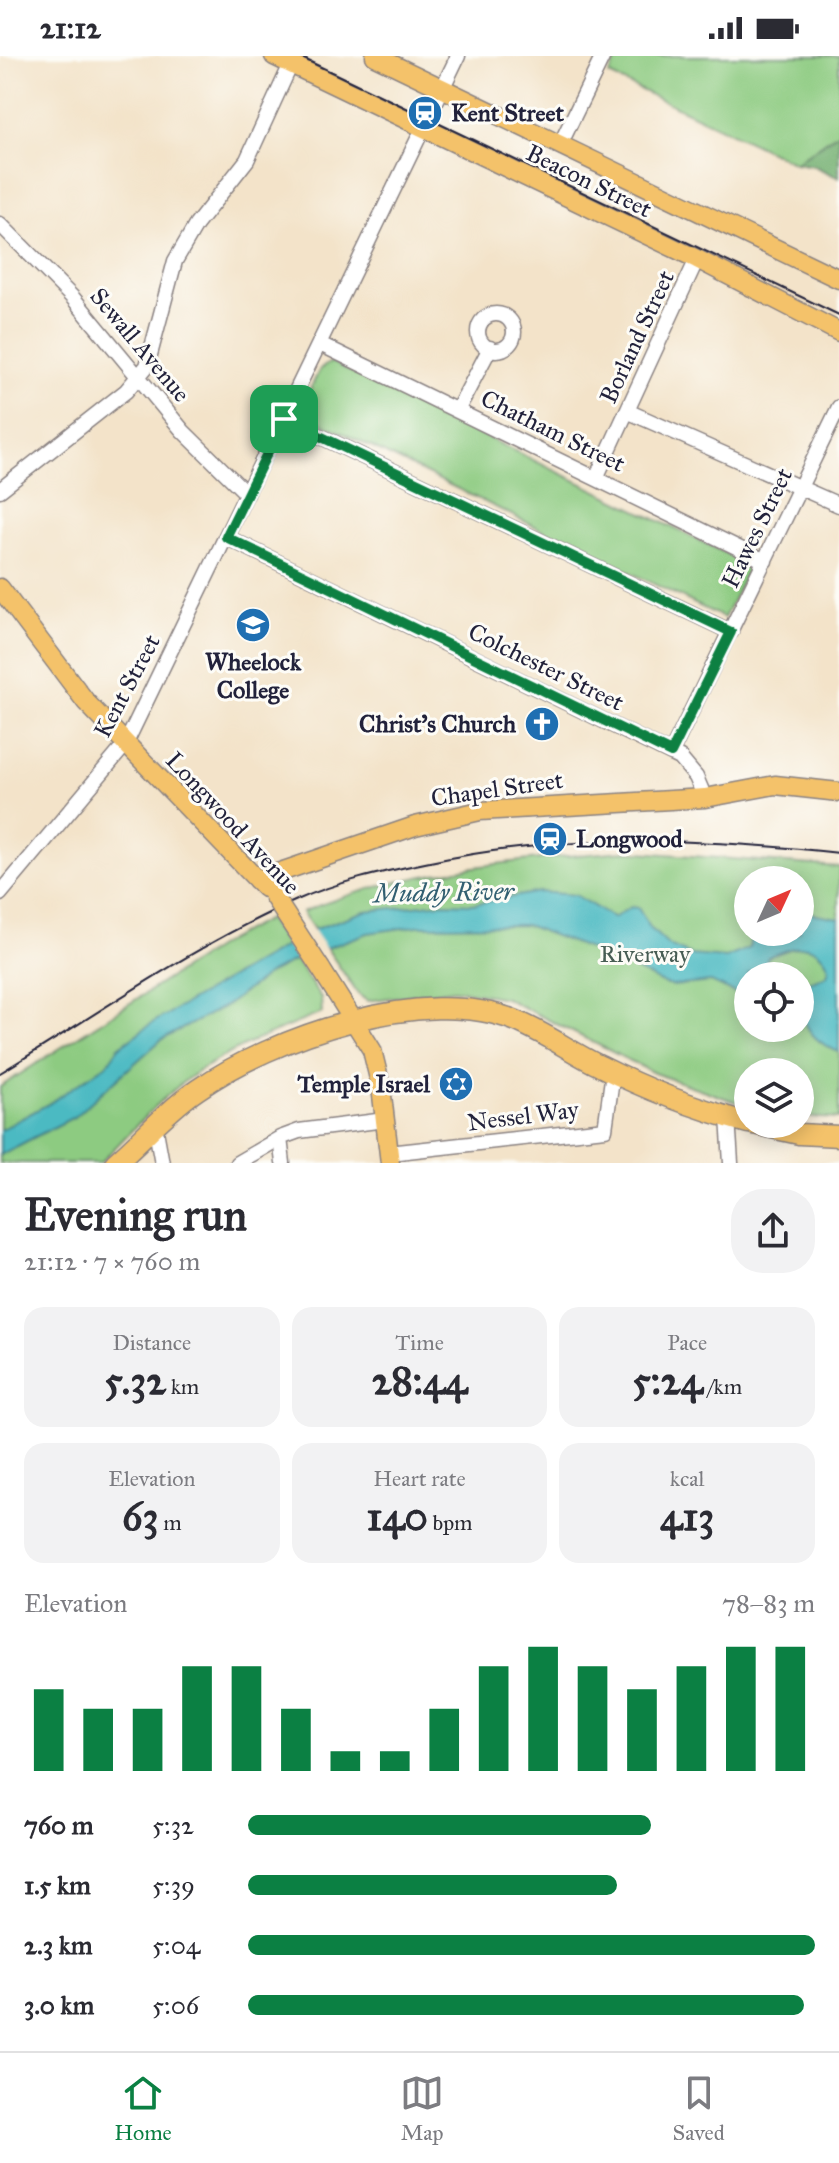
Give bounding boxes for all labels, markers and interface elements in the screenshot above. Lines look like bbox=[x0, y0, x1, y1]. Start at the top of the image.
text: 21:12 bbox=[40, 10, 101, 46]
station icon: Kent Street bbox=[406, 94, 444, 132]
place label: Kent Street bbox=[451, 98, 564, 128]
street label: Beacon Street bbox=[521, 138, 657, 225]
street label: Borland Street bbox=[593, 265, 681, 408]
street label: Sewall Avenue bbox=[84, 282, 196, 408]
street label: Chatham Street bbox=[476, 383, 630, 479]
pin bbox=[250, 385, 318, 453]
icon: arrive bbox=[262, 397, 306, 441]
street label: Hawes Street bbox=[715, 463, 799, 593]
school or university icon: Wheelock College bbox=[234, 606, 272, 644]
street label: Colchester Street bbox=[463, 616, 629, 718]
street label: Kent Street bbox=[87, 629, 167, 743]
place label: Wheelock College bbox=[205, 647, 302, 705]
church icon: Christ's Church bbox=[523, 705, 561, 743]
place label: Christ's Church bbox=[359, 709, 517, 739]
street label: Longwood Avenue bbox=[159, 746, 307, 900]
street label: Chapel Street bbox=[429, 765, 566, 813]
station icon: Longwood bbox=[531, 820, 569, 858]
place label: Longwood bbox=[576, 824, 684, 854]
north arrow bbox=[734, 866, 814, 946]
map controls bbox=[734, 866, 814, 1138]
water label: Muddy River bbox=[371, 875, 515, 909]
park label: Riverway bbox=[600, 939, 691, 969]
button: locate bbox=[734, 962, 814, 1042]
button: layers bbox=[734, 1058, 814, 1138]
synagogue icon: Temple Israel bbox=[437, 1065, 475, 1103]
place label: Temple Israel bbox=[296, 1069, 430, 1099]
street label: Nessel Way bbox=[466, 1094, 581, 1138]
text: Evening run bbox=[24, 1188, 247, 1242]
button: share bbox=[731, 1189, 815, 1273]
text: 21:12 · 7 × 760 m bbox=[24, 1245, 200, 1277]
text: Distance bbox=[112, 1329, 191, 1356]
text: Time bbox=[395, 1329, 444, 1356]
text: Pace bbox=[667, 1329, 707, 1356]
text: 5.32 bbox=[104, 1356, 166, 1405]
text: 28:44 bbox=[372, 1356, 467, 1405]
text: 5:24 bbox=[632, 1356, 703, 1405]
text: km bbox=[166, 1373, 199, 1400]
text: /km bbox=[703, 1373, 742, 1400]
text: Elevation bbox=[108, 1465, 196, 1492]
text: Heart rate bbox=[373, 1465, 466, 1492]
text: kcal bbox=[670, 1465, 704, 1492]
text: 63 bbox=[122, 1492, 158, 1541]
text: 140 bbox=[366, 1492, 428, 1541]
text: 413 bbox=[660, 1492, 714, 1541]
text: m bbox=[158, 1509, 182, 1536]
text: bpm bbox=[428, 1509, 473, 1536]
text: Elevation bbox=[24, 1587, 127, 1619]
text: 78–83 m bbox=[722, 1587, 815, 1619]
text: 760 m bbox=[24, 1809, 94, 1841]
text: 5:32 bbox=[152, 1809, 194, 1841]
text: 1.5 km bbox=[24, 1869, 91, 1901]
text: 5:39 bbox=[152, 1869, 195, 1901]
text: 2.3 km bbox=[24, 1929, 93, 1961]
text: 5:04 bbox=[152, 1929, 200, 1961]
text: 3.0 km bbox=[24, 1989, 94, 2021]
text: 5:06 bbox=[152, 1989, 199, 2021]
tab: Home bbox=[114, 2071, 172, 2146]
tab: Map bbox=[400, 2071, 444, 2146]
tab: Saved bbox=[673, 2071, 725, 2146]

